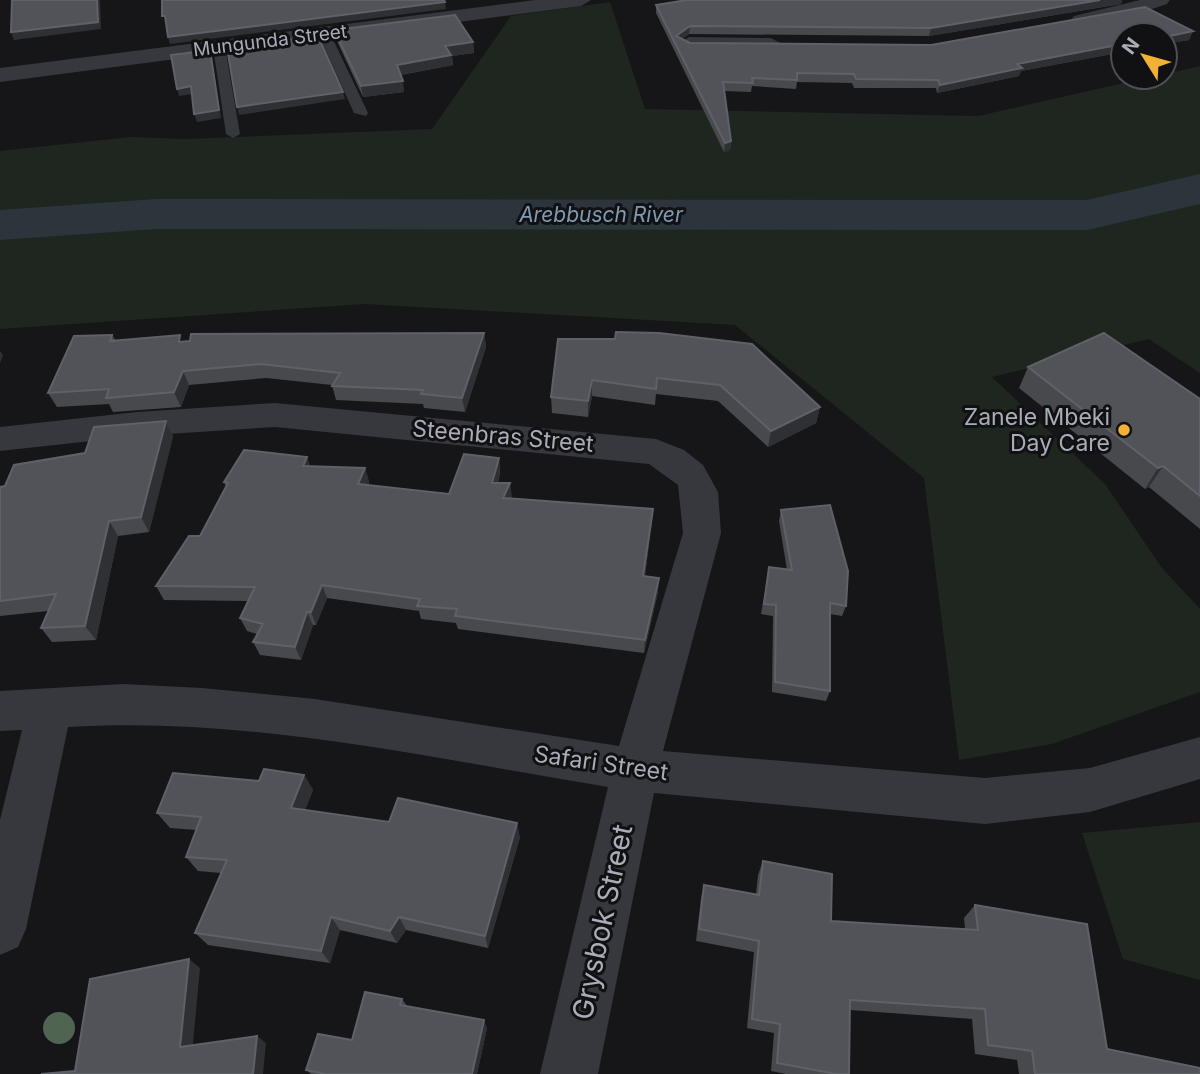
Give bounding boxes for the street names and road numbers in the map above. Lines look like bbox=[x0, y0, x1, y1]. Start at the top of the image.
street label: Mungunda Street bbox=[192, 20, 348, 61]
street label: Steenbras Street bbox=[411, 414, 595, 458]
street label: Safari Street bbox=[532, 740, 670, 786]
street label: Grysbok Street bbox=[565, 821, 639, 1023]

